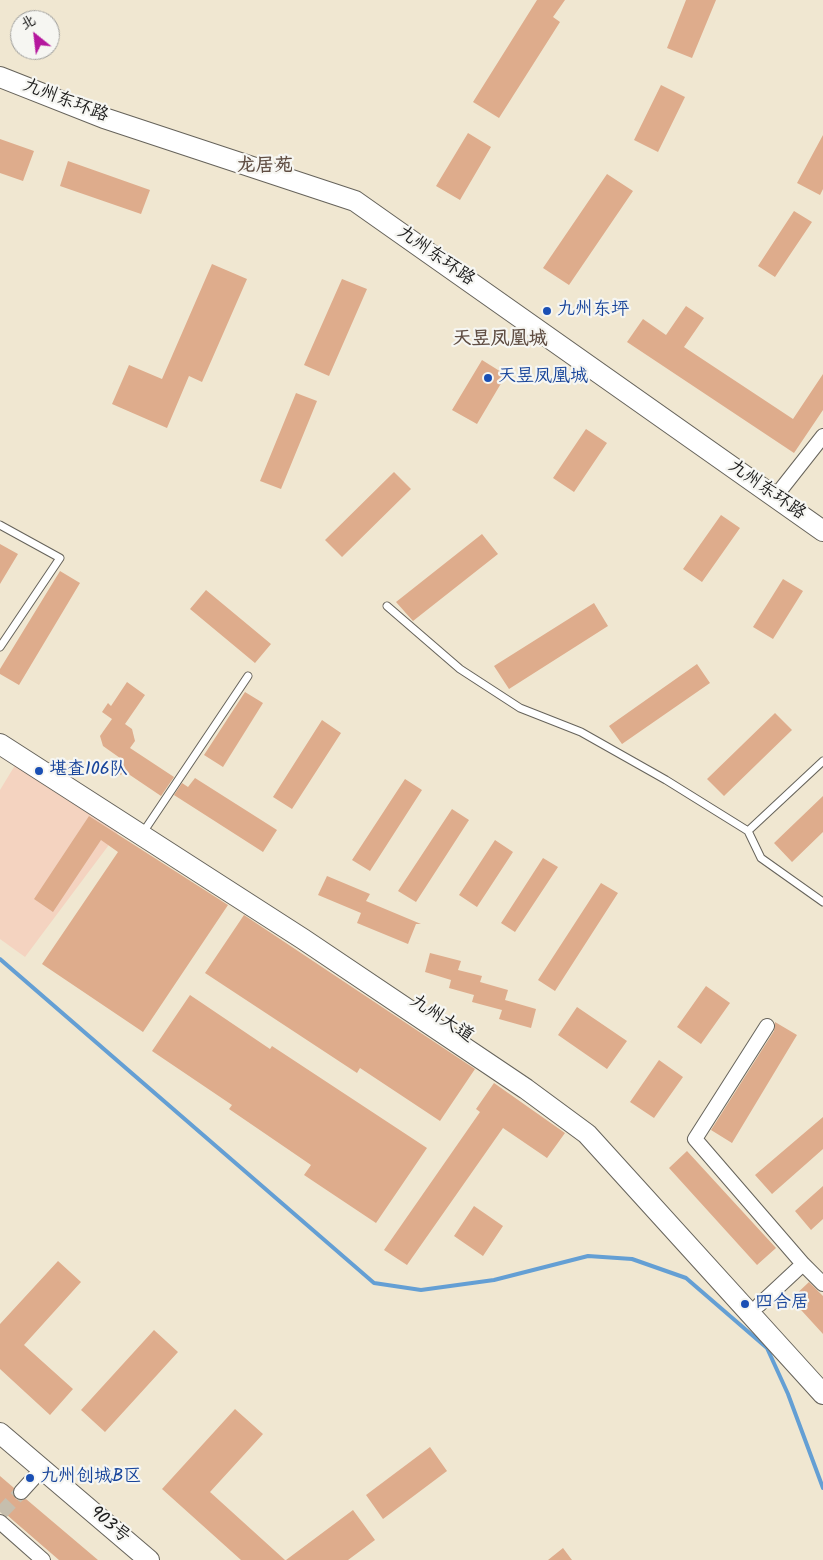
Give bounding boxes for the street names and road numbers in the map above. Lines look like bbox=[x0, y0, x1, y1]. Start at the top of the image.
street label: 九州东环路 bbox=[19, 76, 111, 128]
street label: 九州东环路 bbox=[392, 222, 478, 292]
street label: 九州东环路 bbox=[723, 456, 809, 526]
street label: 九州大道 bbox=[405, 991, 477, 1049]
street label: 903号 bbox=[84, 1503, 134, 1549]

